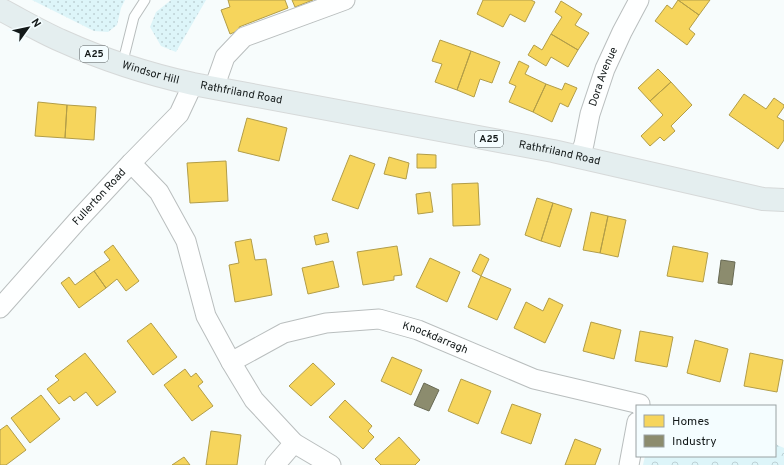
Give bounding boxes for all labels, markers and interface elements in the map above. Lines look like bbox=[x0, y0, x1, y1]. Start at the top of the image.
north arrow bbox=[8, 8, 48, 48]
text: N bbox=[28, 16, 44, 30]
street label: Dora Avenue bbox=[586, 45, 621, 108]
road number: A25 bbox=[80, 46, 108, 62]
street label: Windsor Hill bbox=[120, 58, 181, 88]
street label: Rathfriland Road bbox=[199, 78, 283, 107]
road number: A25 bbox=[475, 131, 503, 147]
street label: Rathfriland Road bbox=[518, 138, 602, 169]
street label: Fullerton Road bbox=[69, 166, 129, 228]
street label: Knockdarragh bbox=[401, 319, 470, 357]
legend bbox=[636, 405, 776, 457]
text: Homes bbox=[672, 414, 709, 430]
text: Industry bbox=[672, 434, 717, 450]

